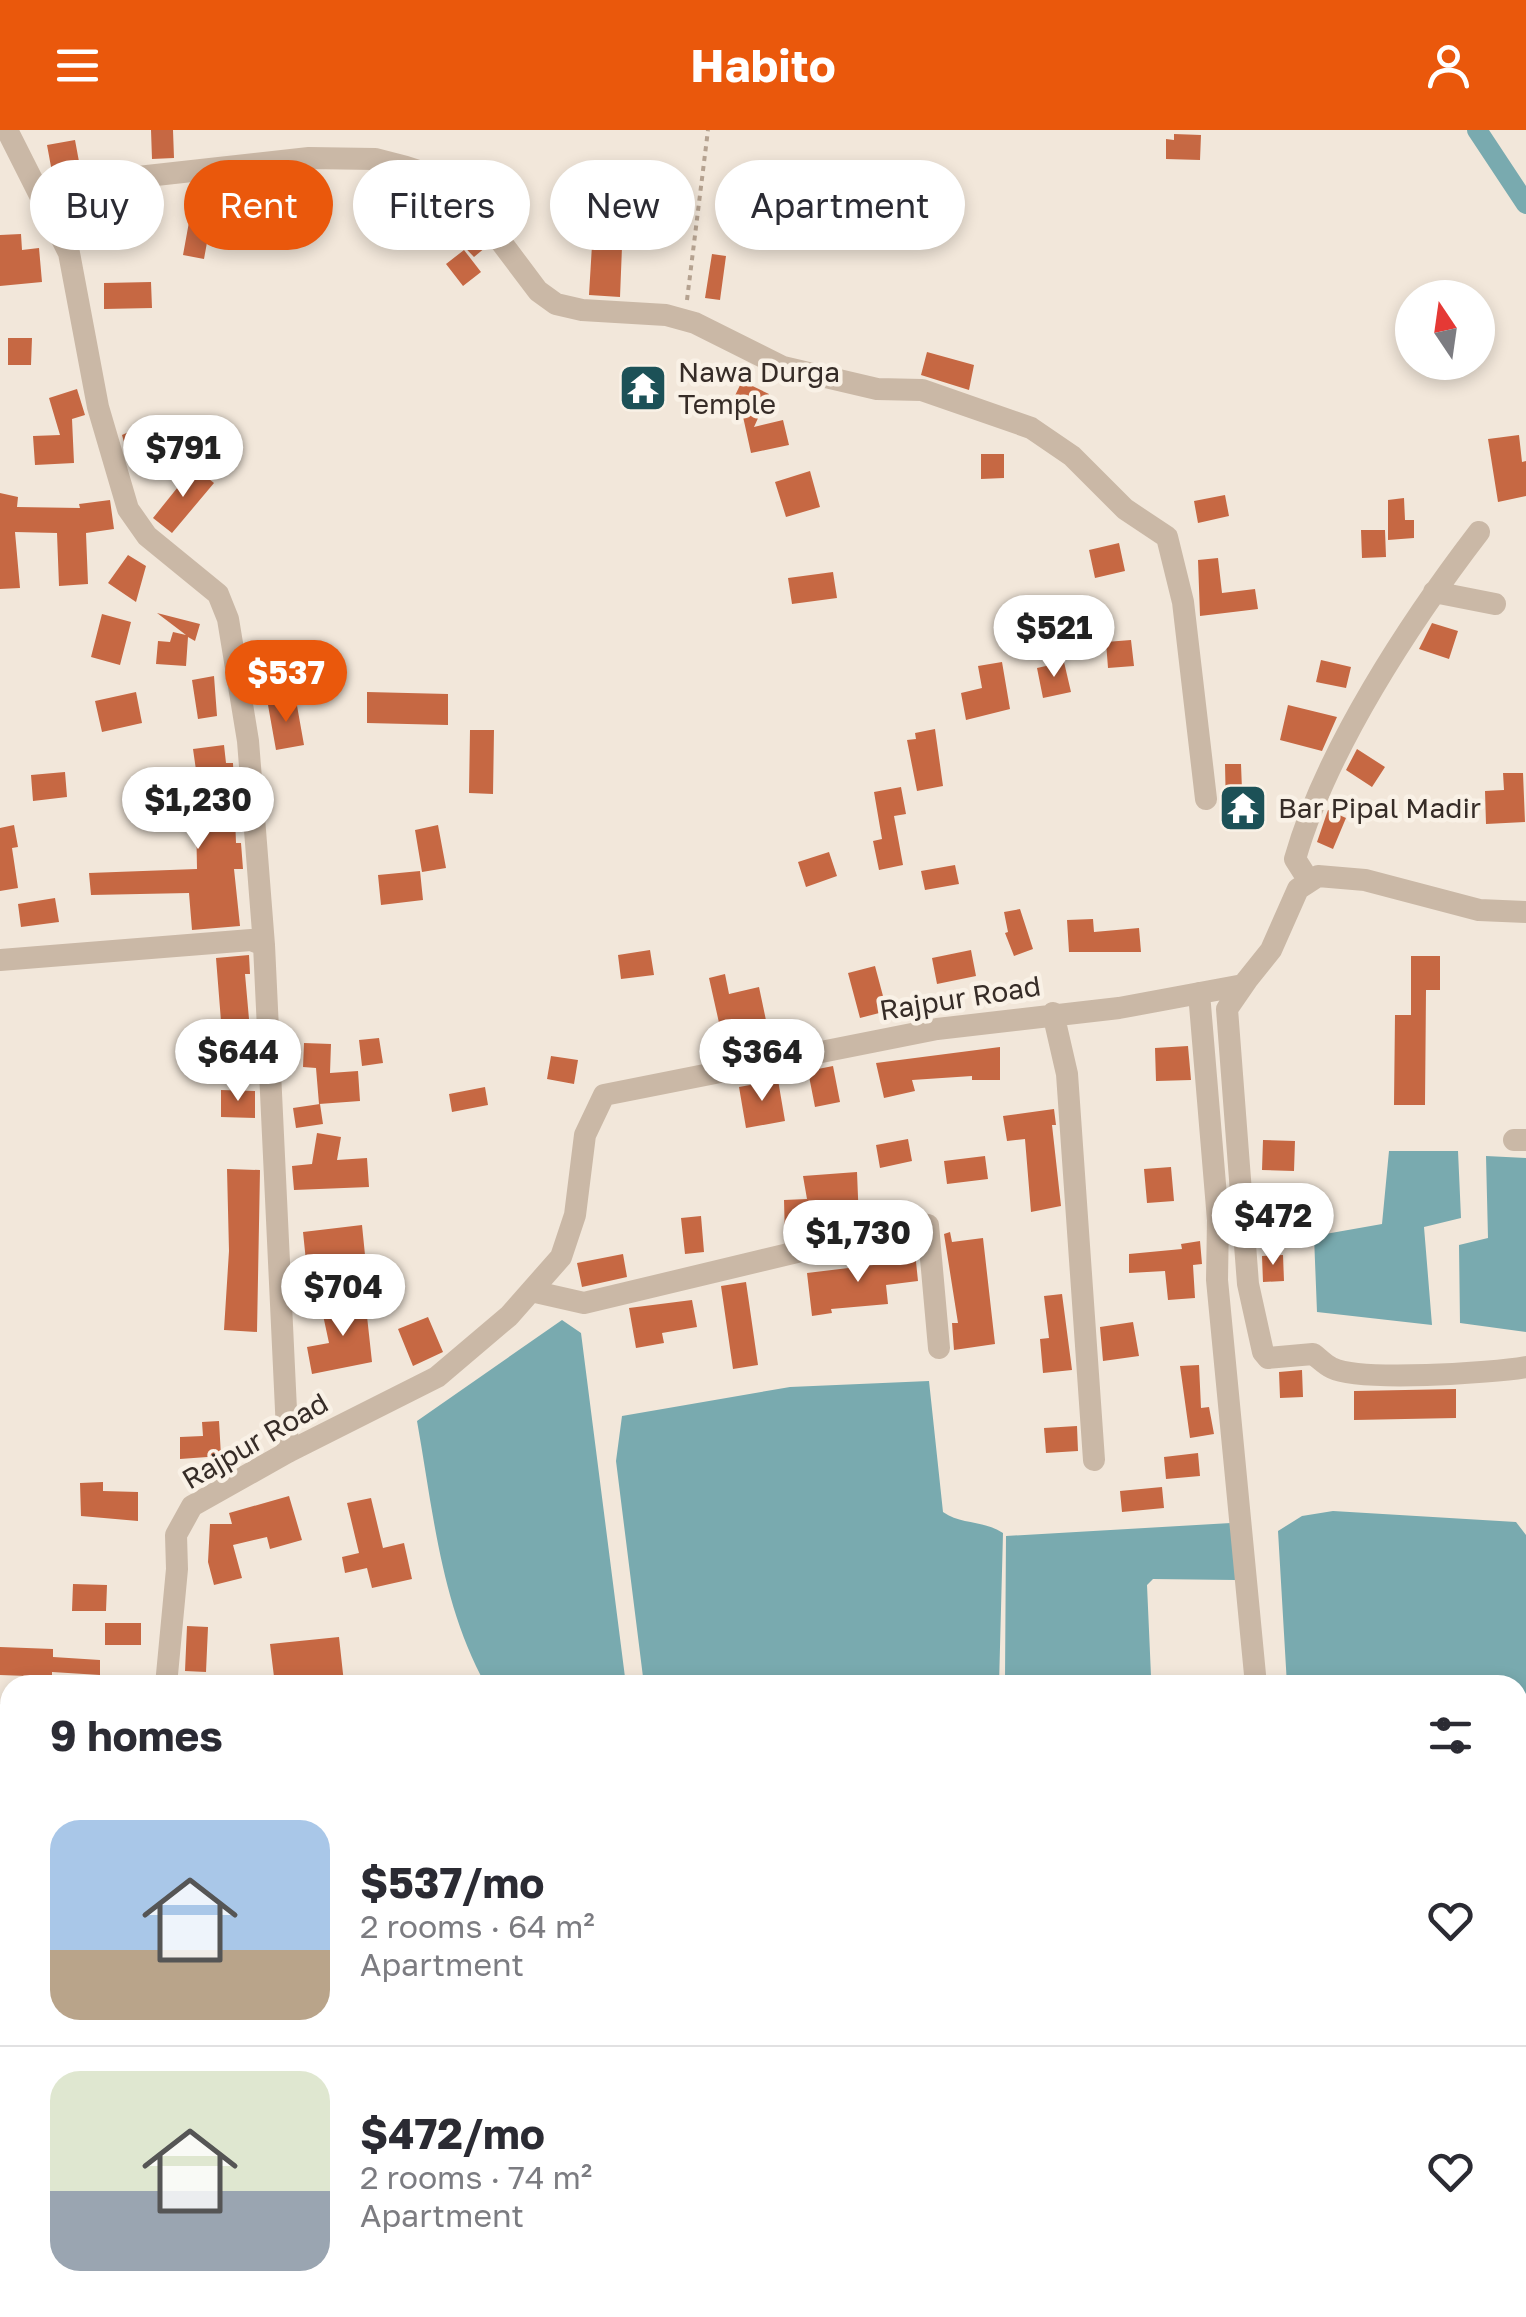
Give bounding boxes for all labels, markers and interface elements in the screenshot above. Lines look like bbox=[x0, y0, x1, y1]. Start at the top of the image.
icon: menu bbox=[50, 38, 105, 93]
text: Habito bbox=[690, 38, 836, 92]
icon: person bbox=[1421, 38, 1476, 93]
chip: Buy bbox=[30, 160, 164, 250]
chip: Rent bbox=[184, 160, 333, 250]
chip: Filters bbox=[353, 160, 530, 250]
chip: New bbox=[550, 160, 695, 250]
chip: Apartment bbox=[715, 160, 965, 250]
north arrow bbox=[1395, 280, 1495, 380]
map controls bbox=[1395, 280, 1495, 380]
place label: Nawa Durga Temple bbox=[678, 355, 840, 420]
temple icon: Nawa Durga Temple bbox=[617, 362, 669, 414]
pin: $791 bbox=[124, 415, 242, 500]
text: $791 bbox=[145, 428, 221, 466]
pin: $521 bbox=[995, 595, 1113, 680]
text: $521 bbox=[1016, 608, 1092, 646]
pin: $537 bbox=[227, 640, 345, 725]
text: $537 bbox=[247, 653, 325, 691]
pin: $1,230 bbox=[117, 767, 279, 852]
text: $1,230 bbox=[144, 780, 252, 818]
temple icon: Bar Pipal Madir bbox=[1217, 782, 1269, 834]
place label: Bar Pipal Madir bbox=[1278, 791, 1481, 824]
street label: Rajpur Road bbox=[877, 968, 1043, 1027]
pin: $644 bbox=[179, 1019, 297, 1104]
pin: $364 bbox=[703, 1019, 821, 1104]
text: $644 bbox=[197, 1032, 279, 1070]
text: $364 bbox=[721, 1032, 803, 1070]
pin: $472 bbox=[1214, 1183, 1332, 1268]
text: $472 bbox=[1234, 1196, 1312, 1234]
pin: $1,730 bbox=[777, 1200, 939, 1285]
text: $1,730 bbox=[805, 1213, 911, 1251]
pin: $704 bbox=[284, 1254, 402, 1339]
text: $704 bbox=[303, 1267, 383, 1305]
street label: Rajpur Road bbox=[176, 1386, 333, 1496]
icon: filters bbox=[1423, 1708, 1478, 1763]
text: 9 homes bbox=[50, 1710, 223, 1760]
text: $537/mo bbox=[360, 1857, 544, 1907]
icon: home bbox=[130, 1860, 250, 1980]
icon: heart bbox=[1423, 1893, 1478, 1948]
text: 2 rooms · 64 m² bbox=[360, 1907, 595, 1945]
text: Apartment bbox=[360, 1945, 524, 1983]
text: $472/mo bbox=[360, 2108, 545, 2158]
icon: home bbox=[130, 2111, 250, 2231]
icon: heart bbox=[1423, 2144, 1478, 2199]
text: 2 rooms · 74 m² bbox=[360, 2158, 592, 2196]
text: Apartment bbox=[360, 2196, 524, 2234]

